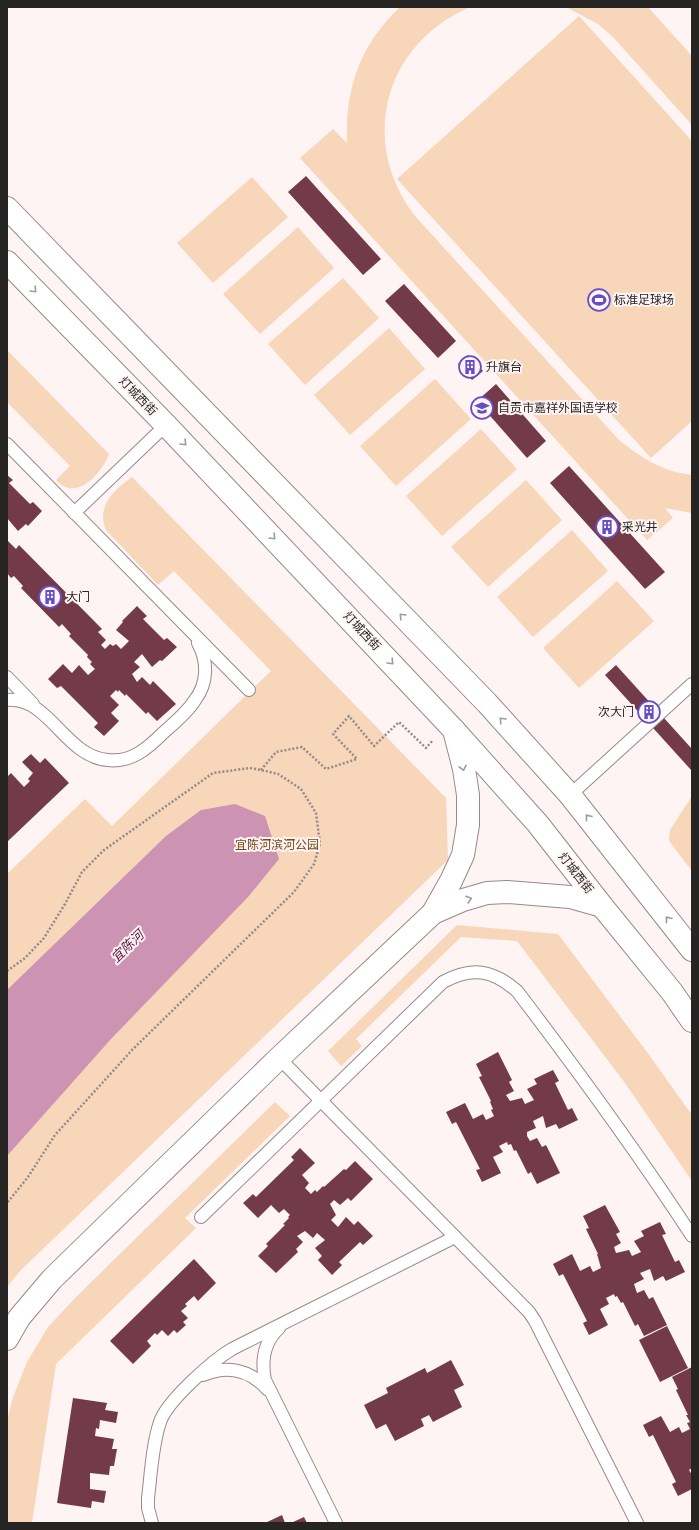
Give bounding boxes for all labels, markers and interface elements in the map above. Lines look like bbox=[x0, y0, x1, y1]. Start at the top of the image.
one-way arrow bbox=[29, 285, 37, 293]
sports icon: 标准足球场 bbox=[586, 287, 612, 313]
place label: 标准足球场 bbox=[614, 293, 674, 307]
building icon: 升旗台 bbox=[457, 354, 483, 380]
place label: 升旗台 bbox=[486, 360, 522, 374]
street label: 灯城西街 bbox=[116, 374, 160, 418]
school or university icon: 自贡市嘉祥外国语学校 bbox=[469, 395, 495, 421]
place label: 自贡市嘉祥外国语学校 bbox=[498, 401, 618, 415]
one-way arrow bbox=[179, 438, 186, 446]
building icon: 采光井 bbox=[594, 514, 620, 540]
place label: 采光井 bbox=[622, 520, 658, 534]
one-way arrow bbox=[268, 532, 276, 540]
building icon: 大门 bbox=[37, 584, 63, 610]
place label: 大门 bbox=[66, 590, 90, 604]
street label: 灯城西街 bbox=[341, 609, 383, 653]
one-way arrow bbox=[399, 613, 407, 621]
one-way arrow bbox=[387, 658, 394, 665]
building icon: 次大门 bbox=[636, 699, 662, 725]
place label: 次大门 bbox=[598, 705, 634, 719]
one-way arrow bbox=[499, 717, 506, 724]
one-way arrow bbox=[459, 765, 467, 771]
one-way arrow bbox=[586, 814, 593, 821]
park label: 宜陈河滨河公园 bbox=[235, 838, 319, 852]
street label: 灯城西街 bbox=[556, 850, 596, 896]
one-way arrow bbox=[465, 895, 472, 904]
one-way arrow bbox=[666, 917, 673, 924]
water label: 宜陈河 bbox=[108, 925, 149, 965]

